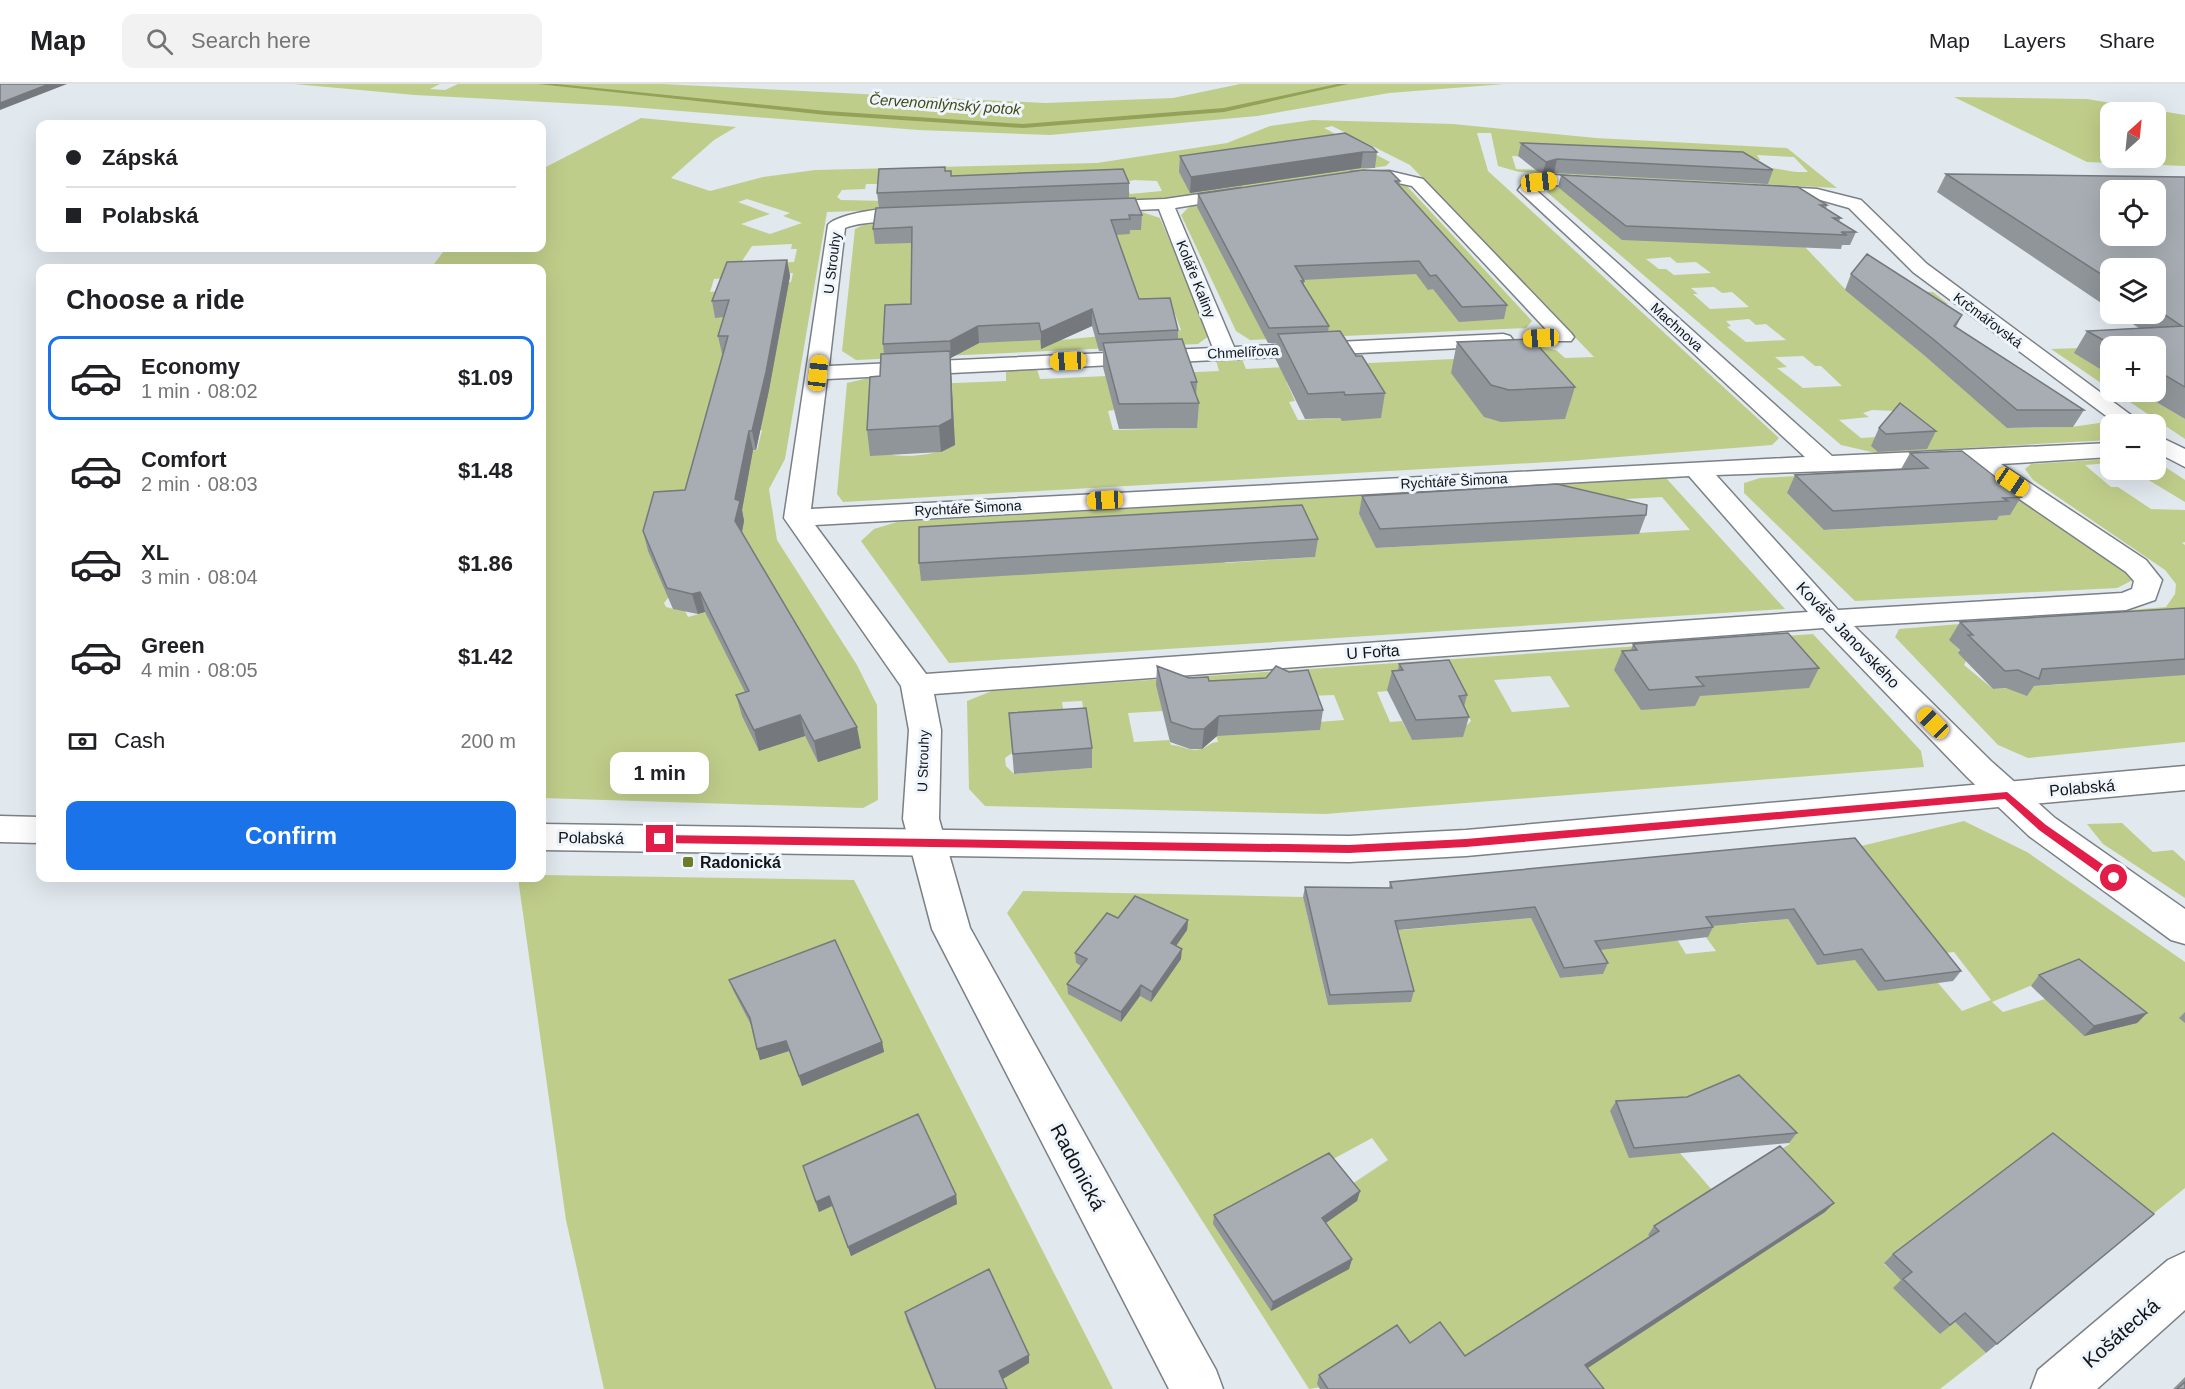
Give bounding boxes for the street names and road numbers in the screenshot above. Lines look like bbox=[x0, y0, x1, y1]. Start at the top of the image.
street label: U Strouhy bbox=[820, 231, 844, 295]
street label: Koláře Kaliny bbox=[1173, 238, 1219, 320]
street label: Krčmářovská bbox=[1951, 289, 2026, 351]
street label: Machnova bbox=[1648, 299, 1707, 355]
street label: Chmelířova bbox=[1207, 342, 1279, 362]
street label: Rychtáře Šimona bbox=[1400, 470, 1508, 492]
street label: Rychtáře Šimona bbox=[914, 497, 1022, 519]
street label: Kováře Janovského bbox=[1793, 579, 1903, 692]
street label: U Fořta bbox=[1346, 642, 1400, 662]
street label: U Strouhy bbox=[914, 730, 932, 792]
street label: Polabská bbox=[2048, 777, 2116, 799]
street label: Polabská bbox=[558, 829, 624, 847]
street label: Radonická bbox=[1046, 1120, 1110, 1215]
street label: Košátecká bbox=[2079, 1293, 2164, 1372]

